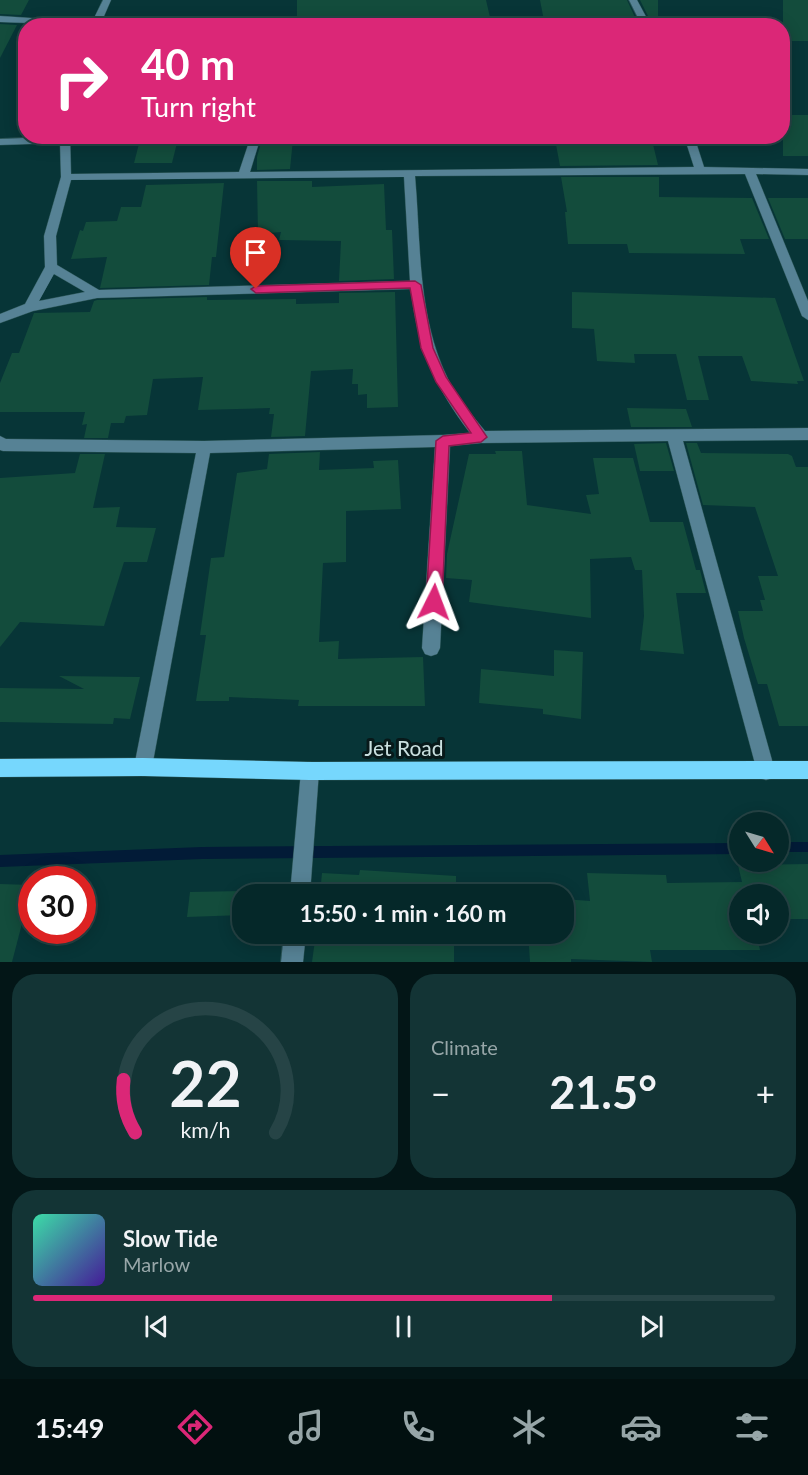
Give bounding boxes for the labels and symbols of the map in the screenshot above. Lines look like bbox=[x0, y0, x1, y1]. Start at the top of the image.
pin bbox=[230, 227, 281, 289]
position arrow bbox=[402, 570, 466, 634]
street label: Jet Road bbox=[365, 735, 444, 760]
north arrow bbox=[729, 812, 789, 872]
speed limit sign: 30 bbox=[18, 866, 96, 944]

